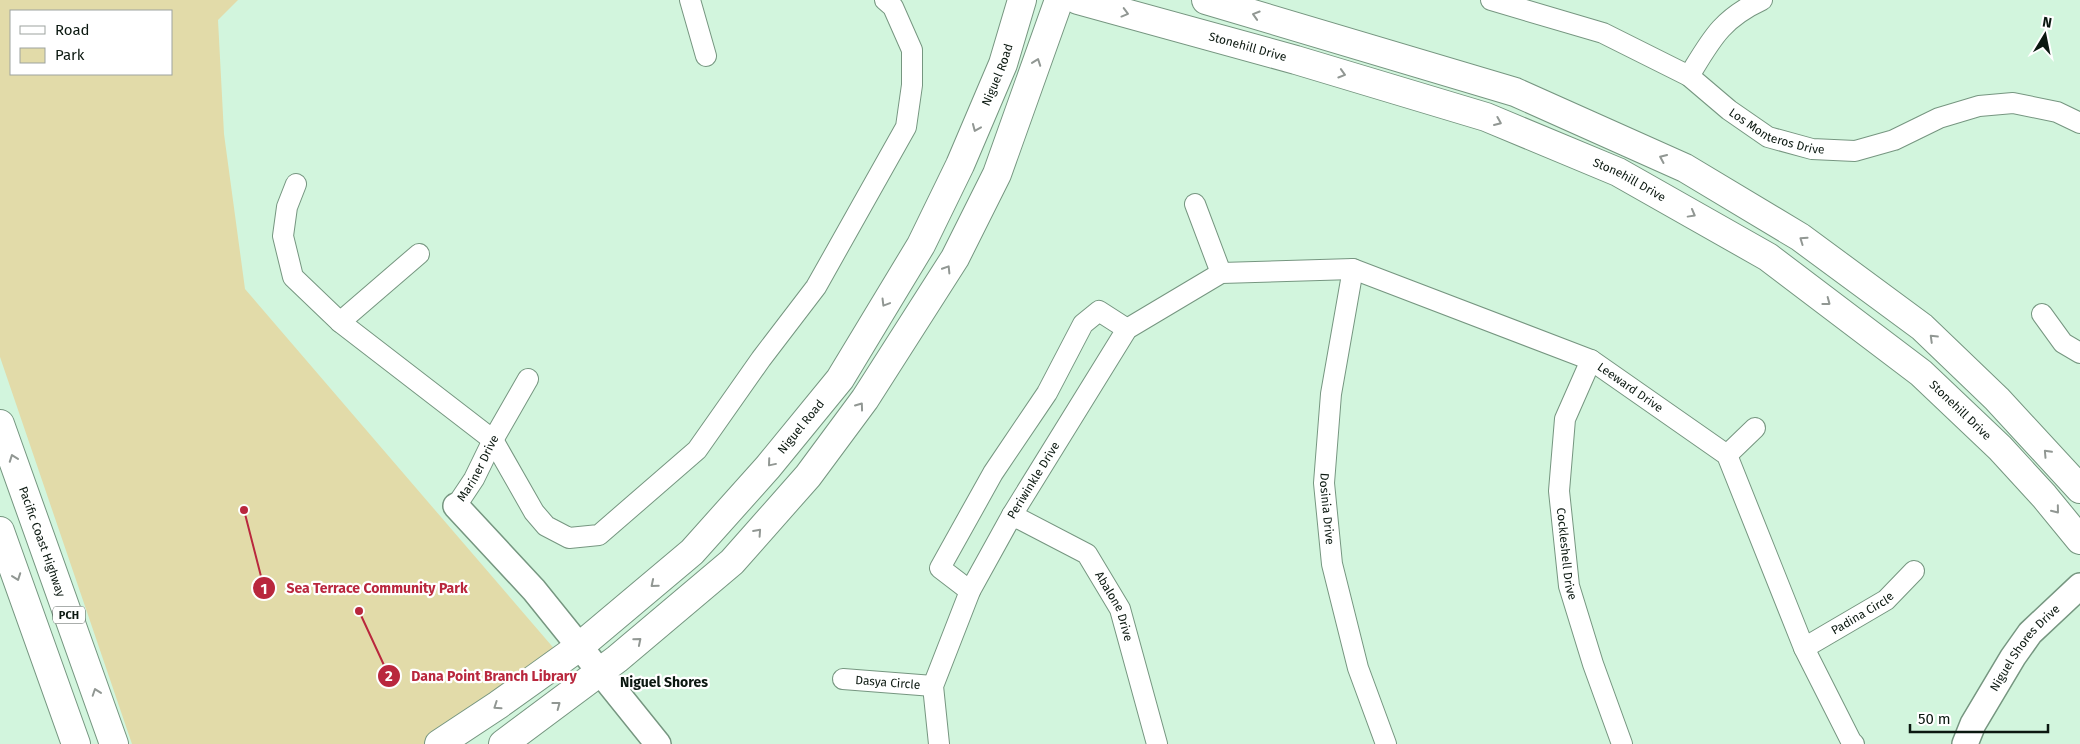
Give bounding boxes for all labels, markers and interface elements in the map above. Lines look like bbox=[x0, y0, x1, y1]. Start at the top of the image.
one-way arrow bbox=[1120, 7, 1129, 18]
legend bbox=[10, 10, 172, 75]
one-way arrow bbox=[1252, 10, 1261, 20]
north arrow bbox=[2020, 10, 2070, 60]
text: N bbox=[2041, 14, 2053, 32]
text: Road bbox=[55, 21, 90, 39]
street label: Stonehill Drive bbox=[1207, 29, 1288, 64]
street label: Niguel Road bbox=[979, 42, 1016, 108]
text: Park bbox=[55, 46, 85, 64]
one-way arrow bbox=[1031, 58, 1041, 67]
one-way arrow bbox=[1338, 68, 1346, 78]
street label: Los Monteros Drive bbox=[1726, 105, 1825, 157]
one-way arrow bbox=[1493, 115, 1502, 126]
one-way arrow bbox=[971, 123, 982, 132]
one-way arrow bbox=[1659, 154, 1668, 165]
street label: Stonehill Drive bbox=[1591, 155, 1668, 205]
one-way arrow bbox=[1686, 207, 1695, 217]
one-way arrow bbox=[1800, 237, 1809, 246]
one-way arrow bbox=[941, 265, 951, 274]
one-way arrow bbox=[1822, 296, 1831, 305]
one-way arrow bbox=[882, 298, 892, 307]
one-way arrow bbox=[1930, 335, 1939, 344]
street label: Leeward Drive bbox=[1595, 360, 1666, 415]
street label: Stonehill Drive bbox=[1926, 378, 1994, 443]
street label: Niguel Road bbox=[775, 397, 827, 457]
one-way arrow bbox=[854, 402, 863, 412]
street label: Mariner Drive bbox=[454, 432, 502, 504]
street label: Periwinkle Drive bbox=[1004, 439, 1063, 521]
one-way arrow bbox=[2044, 450, 2053, 459]
one-way arrow bbox=[9, 454, 19, 463]
one-way arrow bbox=[767, 458, 776, 467]
street label: Dosinia Drive bbox=[1317, 472, 1337, 545]
street label: Pacific Coast Highway bbox=[16, 485, 68, 599]
one-way arrow bbox=[2050, 504, 2058, 513]
street label: Cockleshell Drive bbox=[1554, 507, 1580, 602]
one-way arrow bbox=[752, 529, 761, 538]
street label: Abalone Drive bbox=[1092, 569, 1136, 643]
one-way arrow bbox=[11, 572, 21, 581]
callout: Sea Terrace Community Park bbox=[252, 574, 478, 603]
one-way arrow bbox=[651, 578, 660, 587]
text: 1 bbox=[261, 580, 267, 598]
text: Sea Terrace Community Park bbox=[286, 580, 468, 597]
street label: Padina Circle bbox=[1829, 589, 1897, 637]
street label: Niguel Shores Drive bbox=[1987, 602, 2063, 694]
road number: PCH bbox=[53, 606, 85, 624]
one-way arrow bbox=[632, 638, 641, 647]
callout: Dana Point Branch Library bbox=[376, 662, 587, 691]
text: 2 bbox=[385, 667, 393, 685]
text: Dana Point Branch Library bbox=[411, 668, 577, 685]
street label: Dasya Circle bbox=[855, 673, 921, 692]
district label: Niguel Shores bbox=[620, 674, 708, 691]
one-way arrow bbox=[91, 689, 101, 697]
one-way arrow bbox=[493, 700, 502, 709]
one-way arrow bbox=[551, 702, 560, 710]
scale bar bbox=[1910, 702, 2048, 734]
text: 50 m bbox=[1918, 710, 1951, 728]

